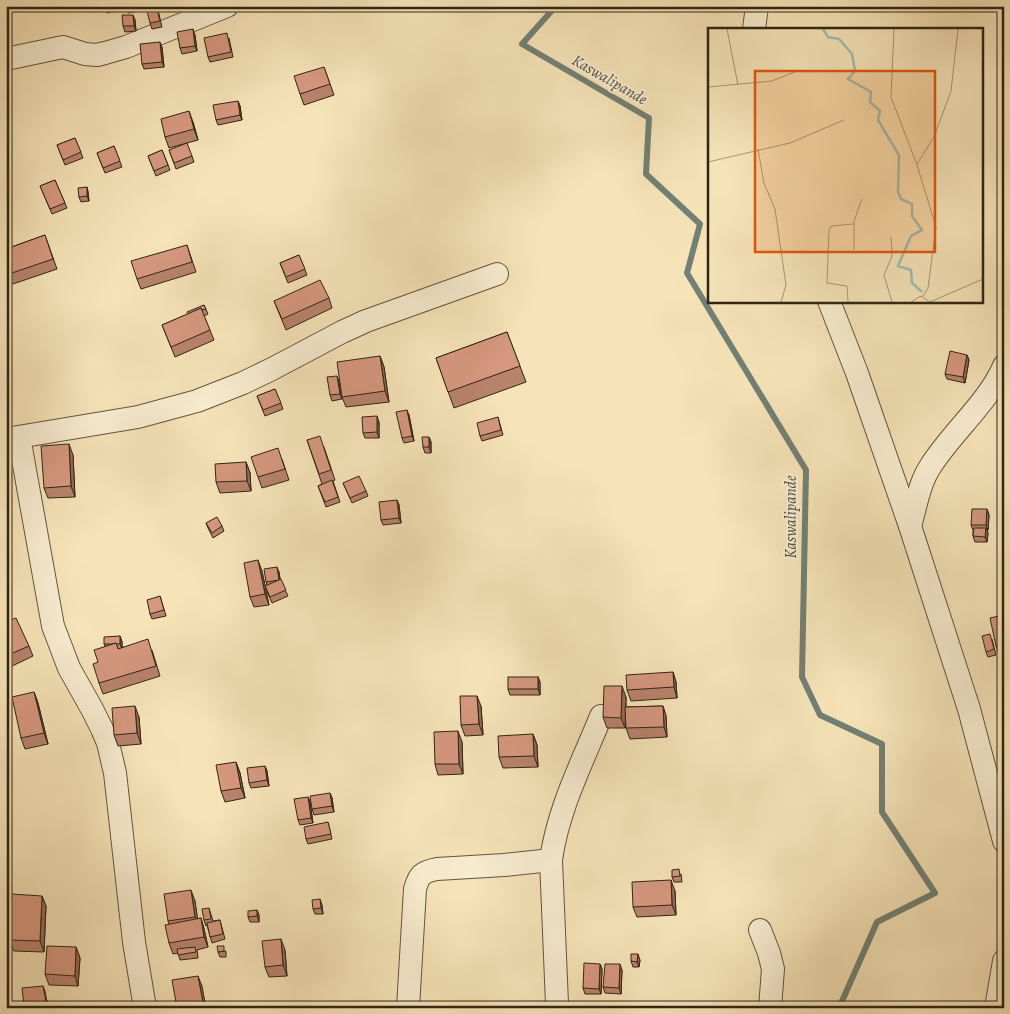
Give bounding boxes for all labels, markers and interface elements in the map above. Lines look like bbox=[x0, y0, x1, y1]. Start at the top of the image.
inset map bbox=[708, 28, 982, 302]
water label: Kaswalipande bbox=[568, 49, 651, 110]
water label: Kaswalipande bbox=[780, 475, 802, 559]

